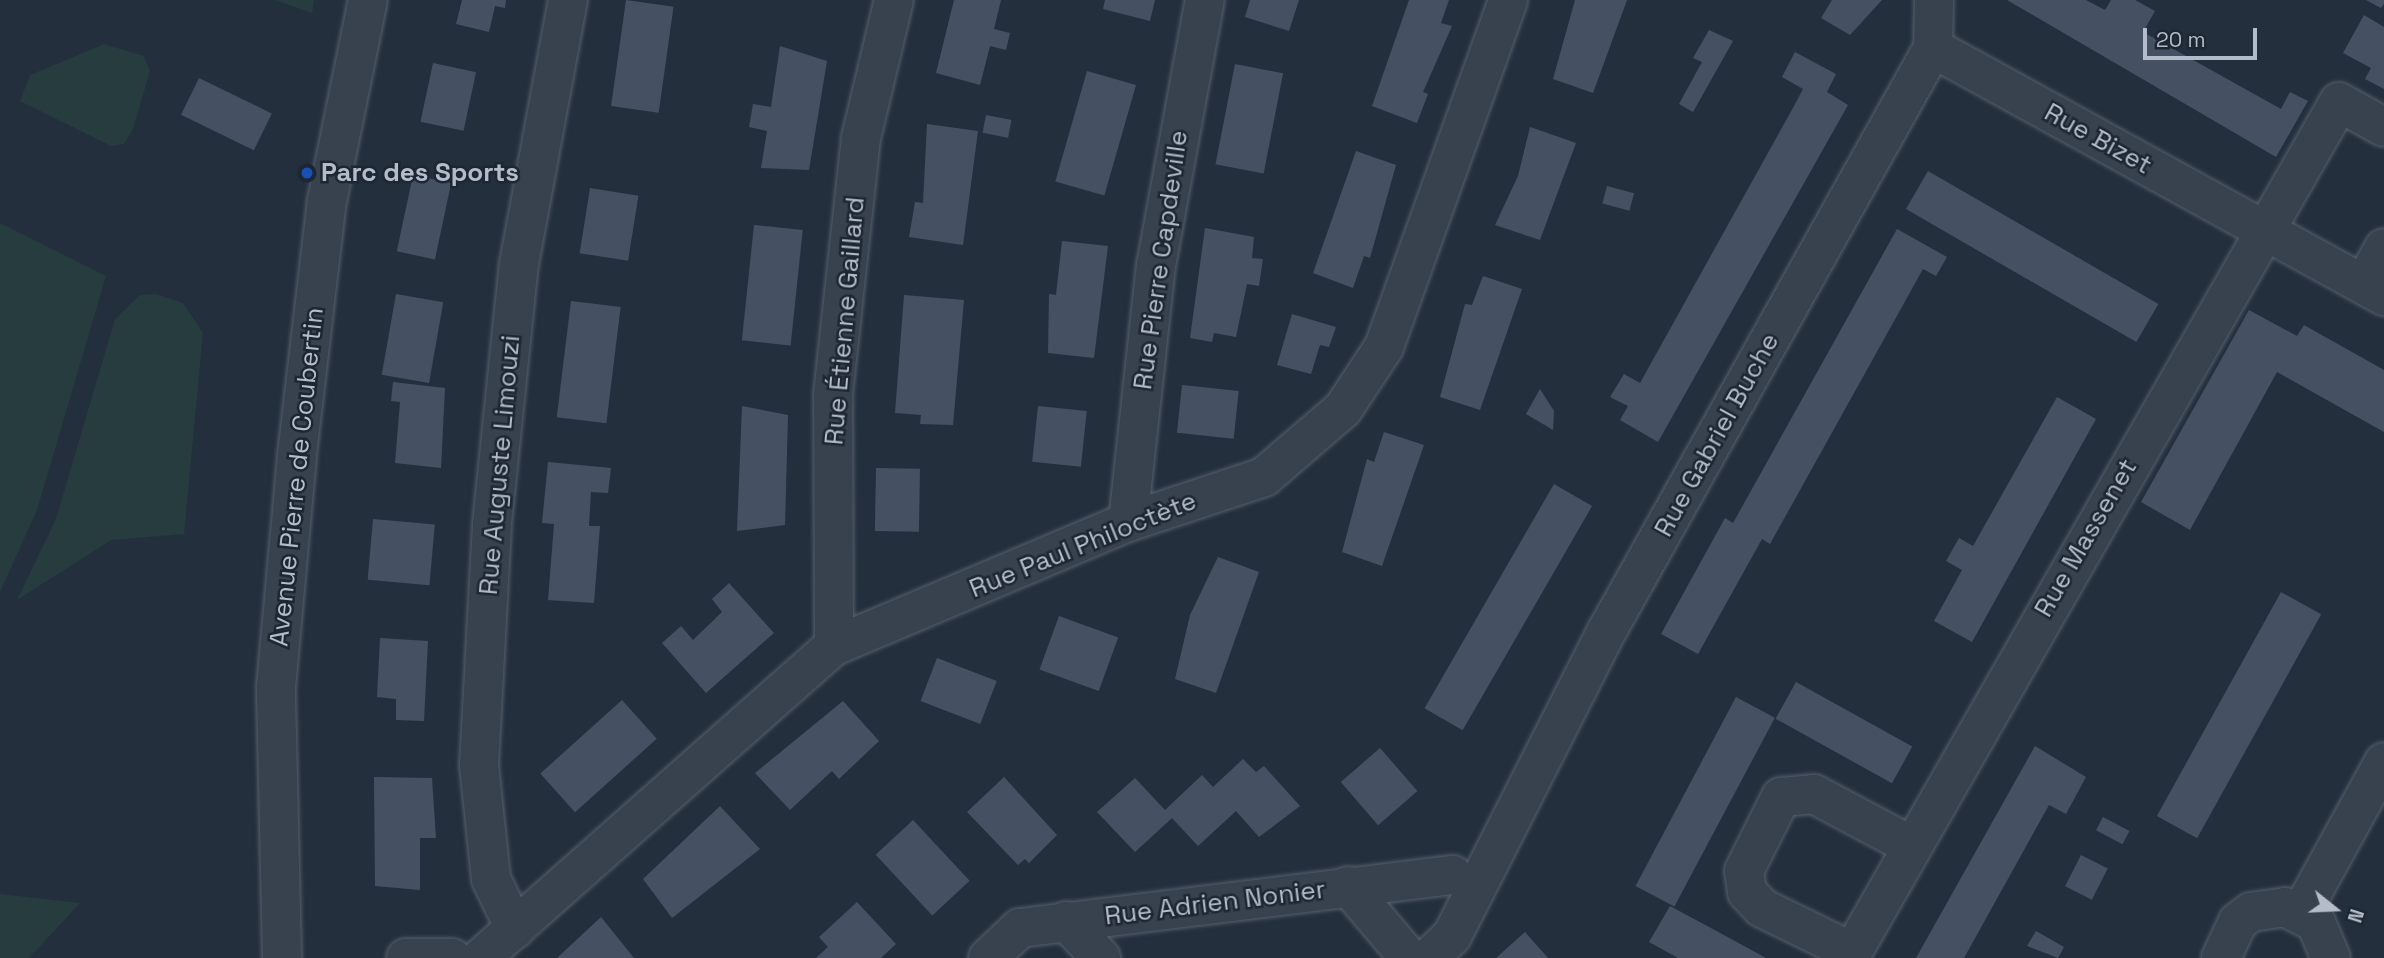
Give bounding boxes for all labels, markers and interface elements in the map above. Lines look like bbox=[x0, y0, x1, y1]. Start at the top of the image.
scale bar bbox=[2146, 14, 2260, 58]
text: 20 m bbox=[2156, 26, 2206, 53]
street label: Rue Bizet bbox=[2039, 97, 2157, 181]
street label: Rue Pierre Capdeville bbox=[1127, 128, 1195, 392]
place label: Parc des Sports bbox=[321, 157, 519, 189]
marker: Parc des Sports bbox=[299, 165, 315, 181]
street label: Rue Étienne Gaillard bbox=[819, 196, 871, 446]
street label: Avenue Pierre de Coubertin bbox=[264, 306, 330, 648]
street label: Rue Gabriel Buche bbox=[1648, 328, 1786, 542]
street label: Rue Auguste Limouzi bbox=[473, 334, 527, 596]
street label: Rue Massenet bbox=[2028, 453, 2144, 623]
street label: Rue Paul Philoctète bbox=[965, 485, 1201, 605]
street label: Rue Adrien Nonier bbox=[1103, 874, 1327, 932]
north arrow bbox=[2300, 874, 2370, 944]
text: N bbox=[2342, 906, 2369, 926]

